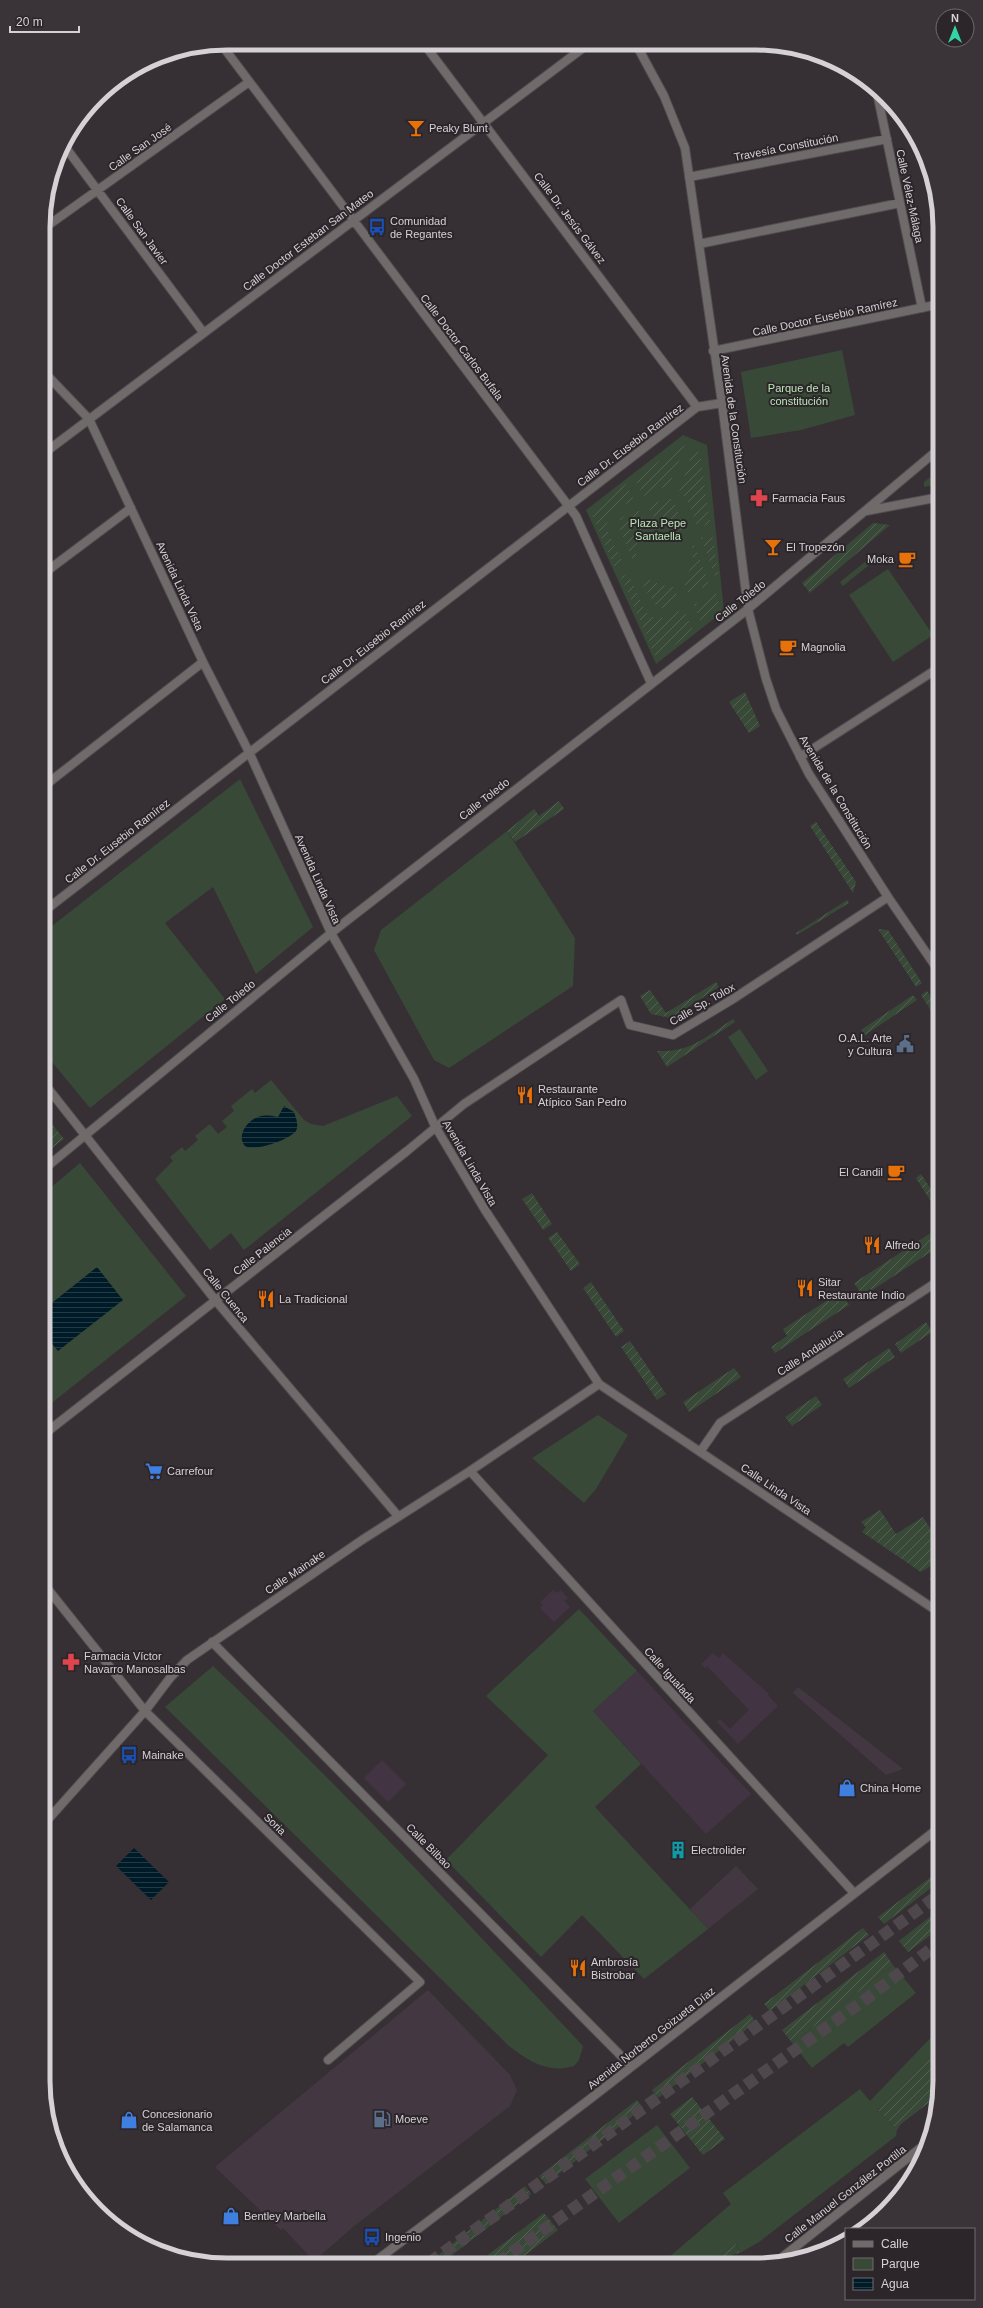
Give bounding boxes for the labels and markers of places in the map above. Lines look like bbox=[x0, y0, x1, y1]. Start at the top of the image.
bar icon: Peaky Blunt bbox=[406, 118, 426, 138]
place label: Peaky Blunt bbox=[429, 122, 488, 134]
place label: Comunidad de Regantes bbox=[390, 215, 453, 240]
bus stop icon: Comunidad de Regantes bbox=[367, 217, 387, 237]
pharmacy icon: Farmacia Faus bbox=[749, 488, 769, 508]
place label: Farmacia Faus bbox=[772, 492, 846, 504]
bar icon: El Tropezón bbox=[763, 537, 783, 557]
place label: El Tropezón bbox=[786, 541, 845, 553]
cafe icon: Moka bbox=[897, 549, 917, 569]
place label: Moka bbox=[867, 553, 895, 565]
cafe icon: Magnolia bbox=[778, 637, 798, 657]
place label: Magnolia bbox=[801, 641, 847, 653]
place label: O.A.L. Arte y Cultura bbox=[838, 1032, 893, 1057]
public building icon: O.A.L. Arte y Cultura bbox=[895, 1034, 915, 1054]
place label: Restaurante Atípico San Pedro bbox=[538, 1083, 627, 1108]
restaurant icon: Restaurante Atípico San Pedro bbox=[515, 1085, 535, 1105]
cafe icon: El Candil bbox=[886, 1162, 906, 1182]
place label: El Candil bbox=[839, 1166, 883, 1178]
restaurant icon: Alfredo bbox=[862, 1235, 882, 1255]
place label: Alfredo bbox=[885, 1239, 920, 1251]
place label: Sitar Restaurante Indio bbox=[818, 1276, 905, 1301]
restaurant icon: Sitar Restaurante Indio bbox=[795, 1278, 815, 1298]
restaurant icon: La Tradicional bbox=[256, 1289, 276, 1309]
place label: La Tradicional bbox=[279, 1293, 348, 1305]
supermarket icon: Carrefour bbox=[144, 1461, 164, 1481]
place label: Carrefour bbox=[167, 1465, 214, 1477]
place label: Farmacia Víctor Navarro Manosalbas bbox=[84, 1650, 186, 1675]
pharmacy icon: Farmacia Víctor Navarro Manosalbas bbox=[61, 1652, 81, 1672]
bus stop icon: Mainake bbox=[119, 1745, 139, 1765]
place label: Mainake bbox=[142, 1749, 184, 1761]
shop icon: China Home bbox=[837, 1778, 857, 1798]
place label: China Home bbox=[860, 1782, 921, 1794]
building icon: Electrolider bbox=[668, 1840, 688, 1860]
place label: Electrolider bbox=[691, 1844, 746, 1856]
place label: Ambrosía Bistrobar bbox=[591, 1956, 639, 1981]
restaurant icon: Ambrosía Bistrobar bbox=[568, 1958, 588, 1978]
place label: Concesionario de Salamanca bbox=[142, 2108, 213, 2133]
fuel station icon: Moeve bbox=[372, 2109, 392, 2129]
shop icon: Concesionario de Salamanca bbox=[119, 2110, 139, 2130]
place label: Moeve bbox=[395, 2113, 428, 2125]
shop icon: Bentley Marbella bbox=[221, 2206, 241, 2226]
place label: Bentley Marbella bbox=[244, 2210, 327, 2222]
bus stop icon: Ingenio bbox=[362, 2227, 382, 2247]
place label: Ingenio bbox=[385, 2231, 421, 2243]

